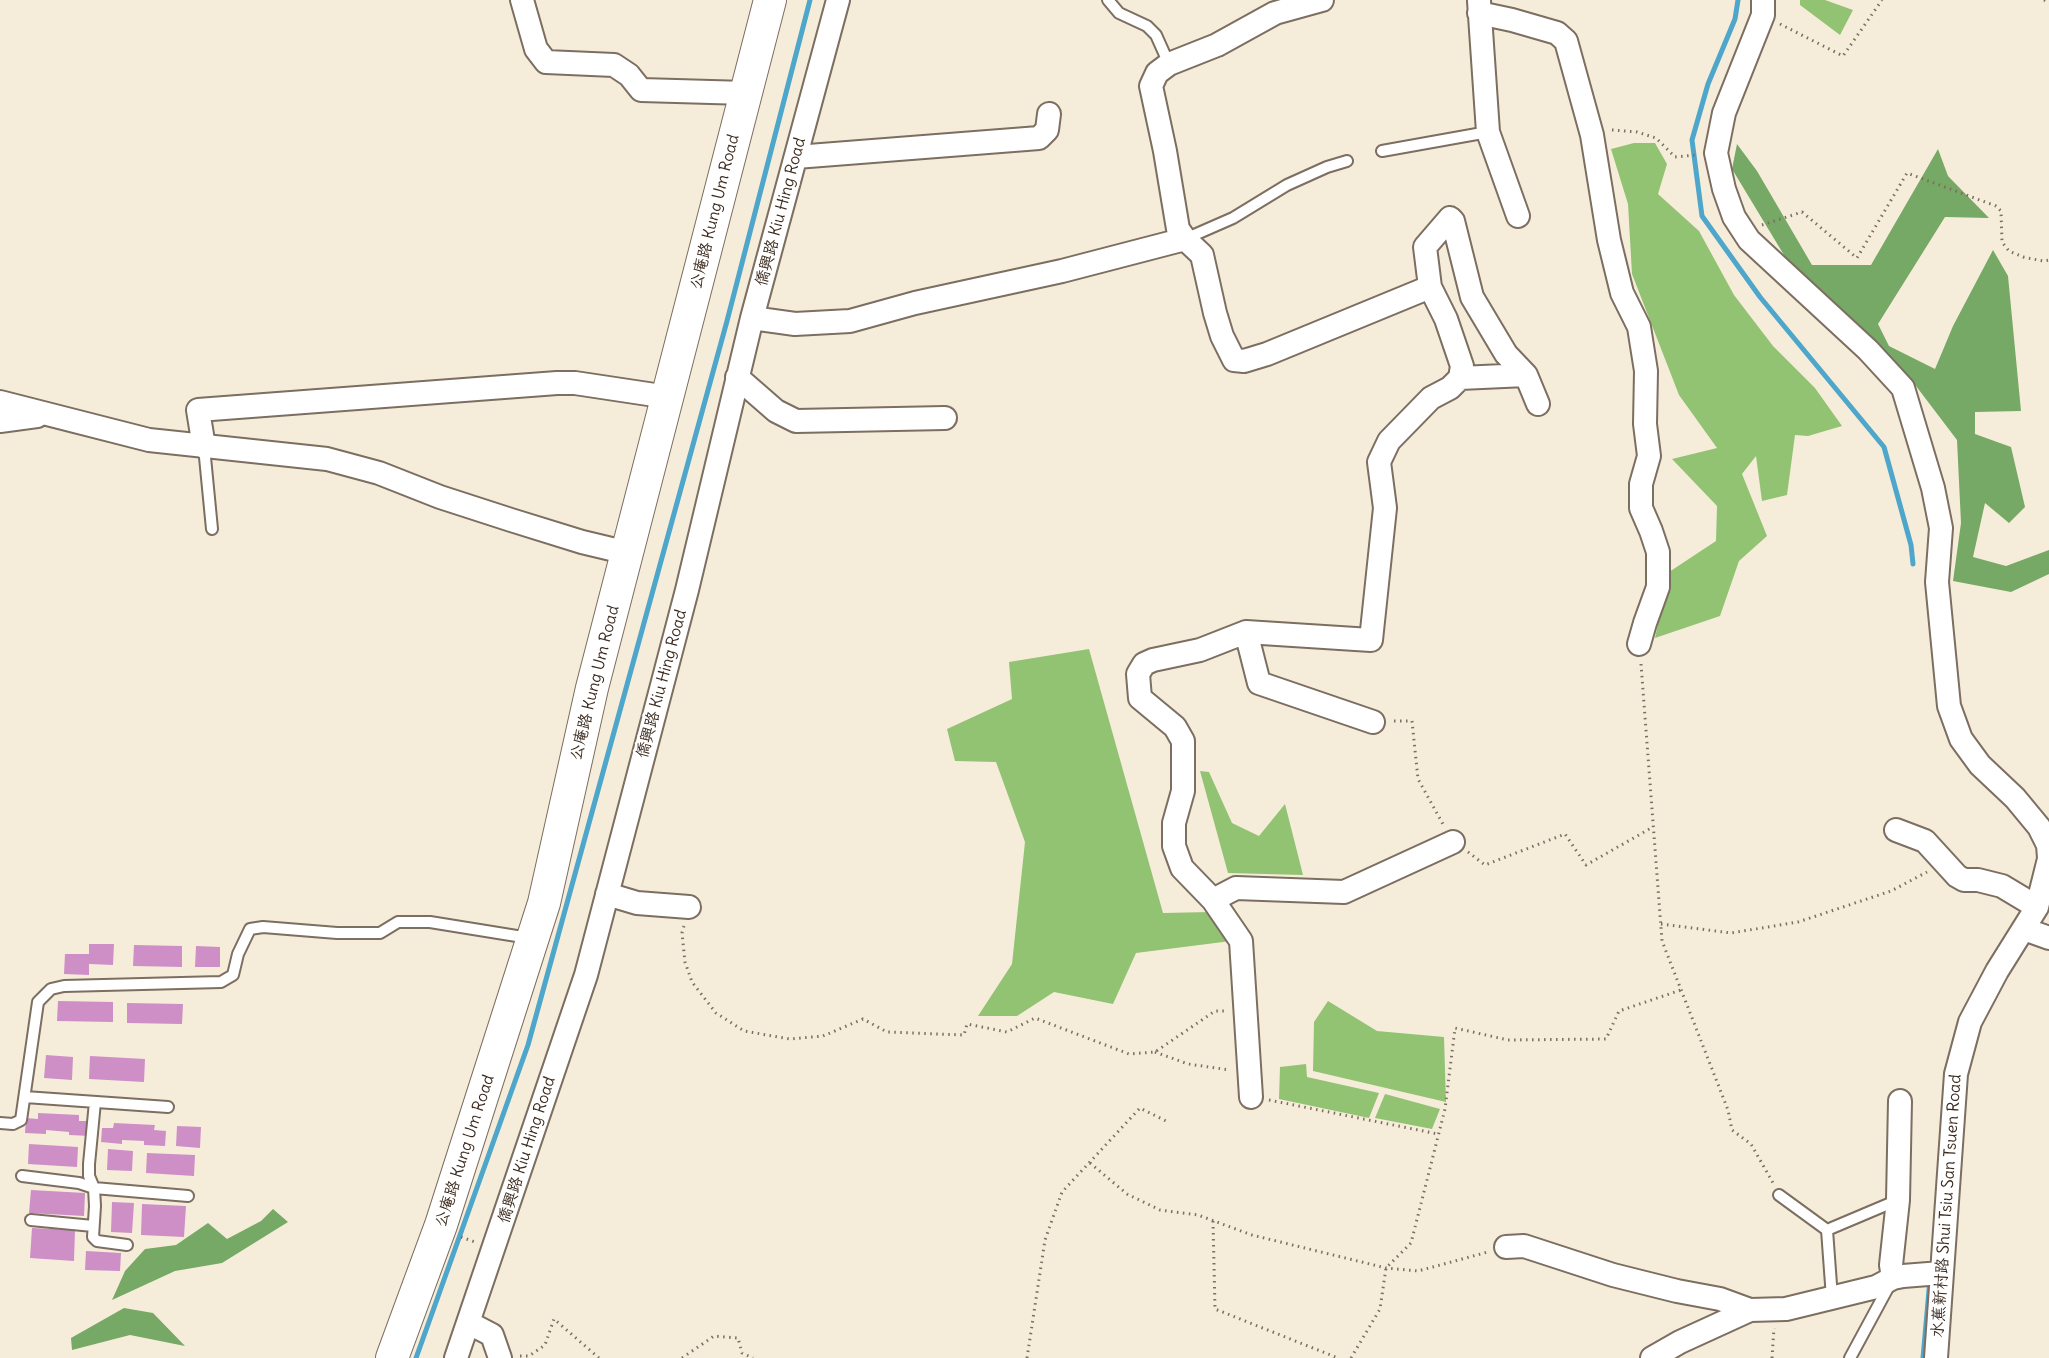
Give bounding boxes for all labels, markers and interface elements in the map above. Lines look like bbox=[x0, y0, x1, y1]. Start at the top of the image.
street label: 公庵路 Kung Um Road bbox=[686, 133, 744, 291]
street label: 僑興路 Kiu Hing Road bbox=[752, 136, 810, 288]
street label: 公庵路 Kung Um Road bbox=[566, 604, 624, 762]
street label: 僑興路 Kiu Hing Road bbox=[633, 608, 691, 760]
street label: 公庵路 Kung Um Road bbox=[431, 1072, 499, 1230]
street label: 僑興路 Kiu Hing Road bbox=[494, 1074, 560, 1226]
street label: 水蕉新村路 Shui Tsiu San Tsuen Road bbox=[1928, 1074, 1966, 1338]

